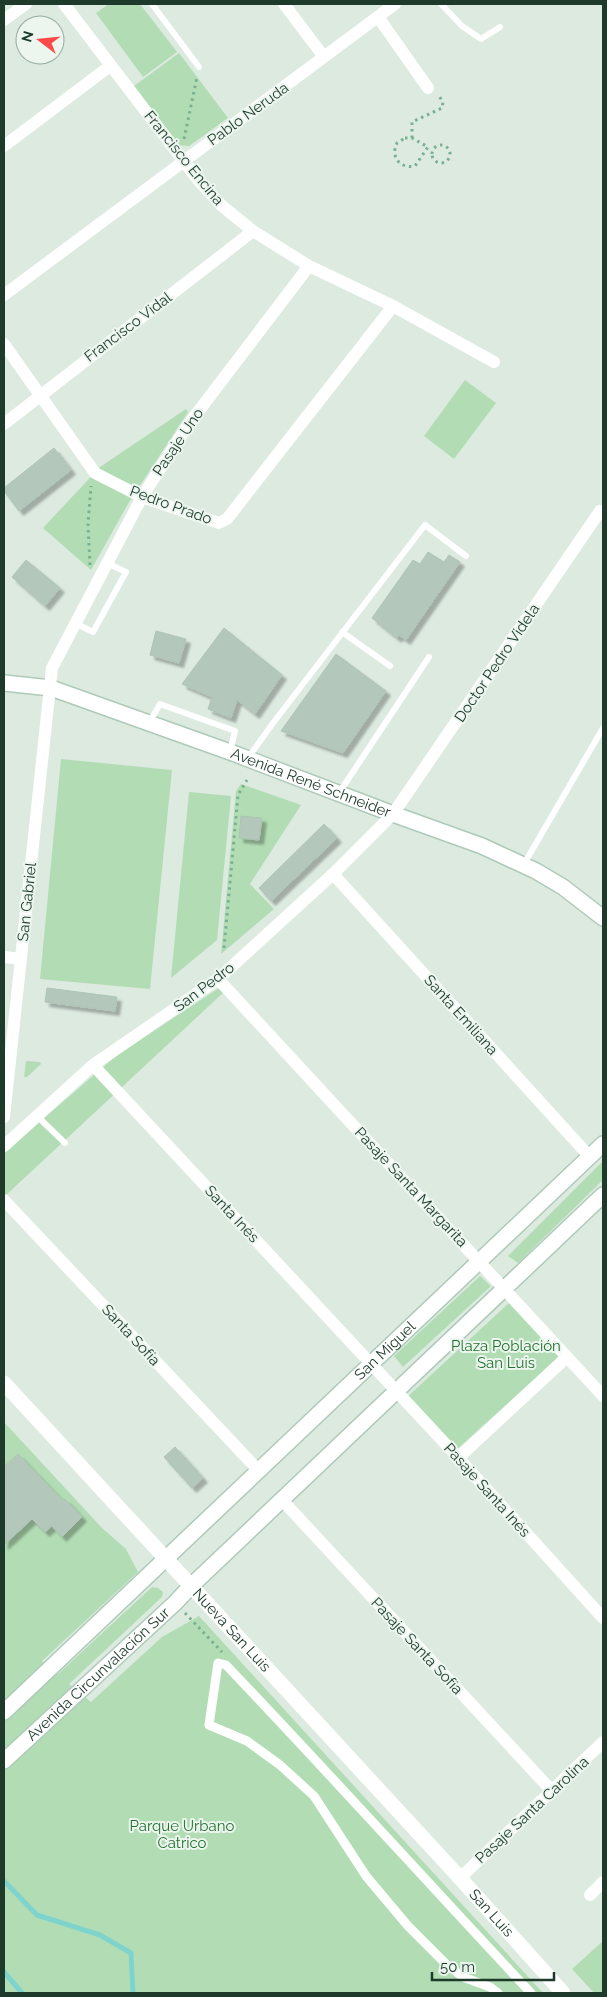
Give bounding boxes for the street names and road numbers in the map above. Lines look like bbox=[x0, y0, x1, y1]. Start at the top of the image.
street label: Pablo Neruda bbox=[204, 79, 292, 149]
street label: Francisco Encina bbox=[140, 107, 228, 209]
street label: Francisco Vidal bbox=[81, 288, 176, 366]
street label: Pasaje Uno bbox=[149, 405, 207, 479]
street label: Pedro Prado bbox=[127, 482, 215, 528]
street label: Doctor Pedro Videla bbox=[451, 600, 543, 726]
street label: Avenida René Schneider bbox=[228, 744, 394, 822]
street label: San Gabriel bbox=[14, 861, 40, 942]
street label: San Pedro bbox=[170, 958, 238, 1016]
street label: Santa Emiliana bbox=[420, 971, 502, 1059]
street label: Pasaje Santa Margarita bbox=[351, 1123, 471, 1251]
street label: Santa Inés bbox=[201, 1182, 263, 1246]
street label: Santa Sofía bbox=[98, 1301, 164, 1369]
street label: San Miguel bbox=[351, 1317, 420, 1384]
street label: Pasaje Santa Inés bbox=[440, 1439, 534, 1541]
street label: Nueva San Luis bbox=[189, 1585, 275, 1676]
street label: Pasaje Santa Sofía bbox=[367, 1594, 467, 1698]
street label: Avenida Circunvalación Sur bbox=[23, 1603, 174, 1745]
street label: Pasaje Santa Carolina bbox=[472, 1753, 592, 1867]
street label: San Luis bbox=[465, 1885, 517, 1941]

